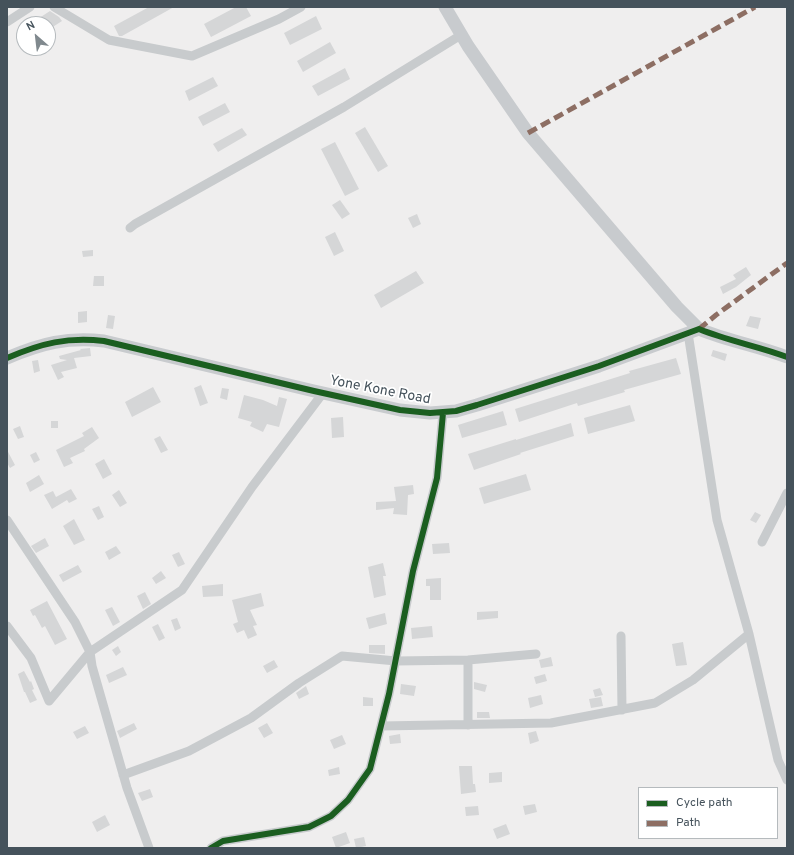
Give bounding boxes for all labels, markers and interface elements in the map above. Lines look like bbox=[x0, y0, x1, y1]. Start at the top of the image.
north arrow bbox=[16, 16, 56, 56]
text: N bbox=[24, 18, 38, 34]
street label: Yone Kone Road bbox=[328, 373, 432, 409]
legend bbox=[638, 787, 778, 839]
text: Cycle path bbox=[676, 795, 733, 811]
text: Path bbox=[676, 815, 701, 831]

